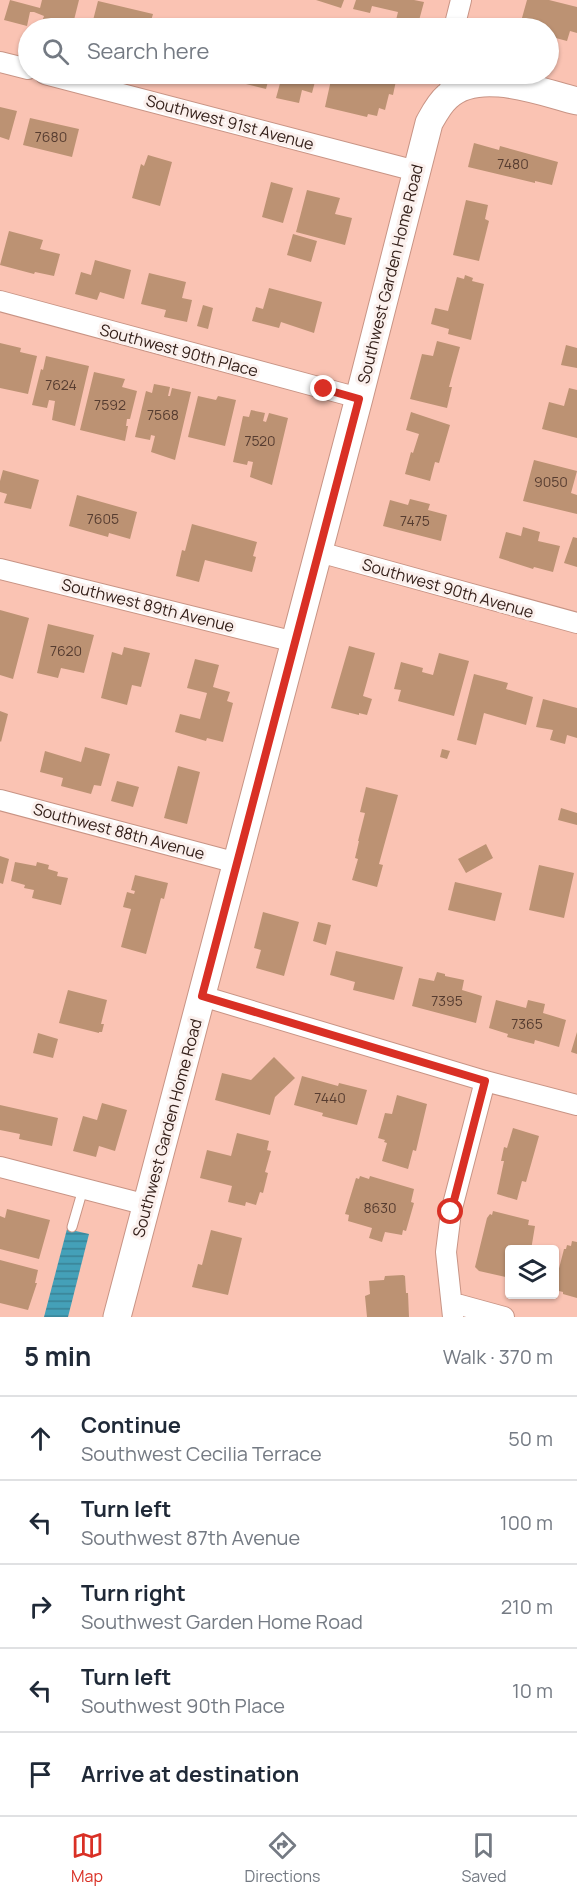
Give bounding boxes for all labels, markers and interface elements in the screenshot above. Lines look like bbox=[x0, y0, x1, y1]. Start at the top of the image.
search box bbox=[18, 18, 559, 84]
icon: search bbox=[39, 35, 72, 68]
text: Search here bbox=[87, 36, 209, 66]
street label: Southwest 91st Avenue bbox=[144, 89, 316, 155]
house number: 7680 bbox=[35, 127, 67, 146]
house number: 7480 bbox=[497, 154, 529, 173]
street label: Southwest Garden Home Road bbox=[352, 162, 428, 386]
street label: Southwest 90th Place bbox=[97, 318, 261, 382]
house number: 7624 bbox=[45, 375, 77, 394]
route end bbox=[310, 375, 336, 401]
house number: 7592 bbox=[94, 395, 126, 414]
house number: 7568 bbox=[147, 405, 179, 424]
house number: 7520 bbox=[244, 431, 276, 450]
house number: 9050 bbox=[534, 472, 568, 491]
house number: 7605 bbox=[87, 509, 119, 528]
house number: 7475 bbox=[400, 511, 430, 530]
street label: Southwest 90th Avenue bbox=[360, 553, 536, 623]
street label: Southwest 89th Avenue bbox=[59, 573, 237, 637]
house number: 7620 bbox=[50, 641, 82, 660]
street label: Southwest 88th Avenue bbox=[31, 798, 207, 864]
house number: 7395 bbox=[431, 991, 463, 1010]
house number: 7365 bbox=[511, 1014, 543, 1033]
street label: Southwest Garden Home Road bbox=[127, 1016, 207, 1240]
house number: 7440 bbox=[314, 1088, 346, 1107]
house number: 8630 bbox=[363, 1198, 397, 1217]
route start bbox=[437, 1198, 463, 1224]
map controls bbox=[505, 1245, 559, 1299]
button: layers bbox=[505, 1245, 559, 1299]
text: 5 min bbox=[24, 1338, 91, 1374]
text: Walk · 370 m bbox=[443, 1343, 553, 1370]
text: Continue bbox=[81, 1410, 181, 1440]
icon: ahead bbox=[24, 1422, 57, 1455]
text: 50 m bbox=[508, 1425, 553, 1452]
text: Southwest Cecilia Terrace bbox=[81, 1440, 322, 1467]
text: Turn left bbox=[81, 1494, 171, 1524]
icon: left bbox=[24, 1506, 57, 1539]
text: 100 m bbox=[500, 1509, 553, 1536]
text: Southwest 87th Avenue bbox=[81, 1524, 300, 1551]
text: Turn right bbox=[81, 1578, 186, 1608]
icon: right bbox=[24, 1590, 57, 1623]
text: 210 m bbox=[501, 1593, 553, 1620]
text: Southwest Garden Home Road bbox=[81, 1608, 363, 1635]
text: Turn left bbox=[81, 1662, 171, 1692]
icon: left bbox=[24, 1674, 57, 1707]
text: 10 m bbox=[512, 1677, 553, 1704]
text: Southwest 90th Place bbox=[81, 1692, 285, 1719]
icon: arrive bbox=[24, 1758, 57, 1791]
text: Arrive at destination bbox=[81, 1759, 299, 1789]
tab: Map bbox=[71, 1829, 104, 1887]
tab: Directions bbox=[245, 1829, 320, 1887]
tab: Saved bbox=[461, 1829, 506, 1887]

